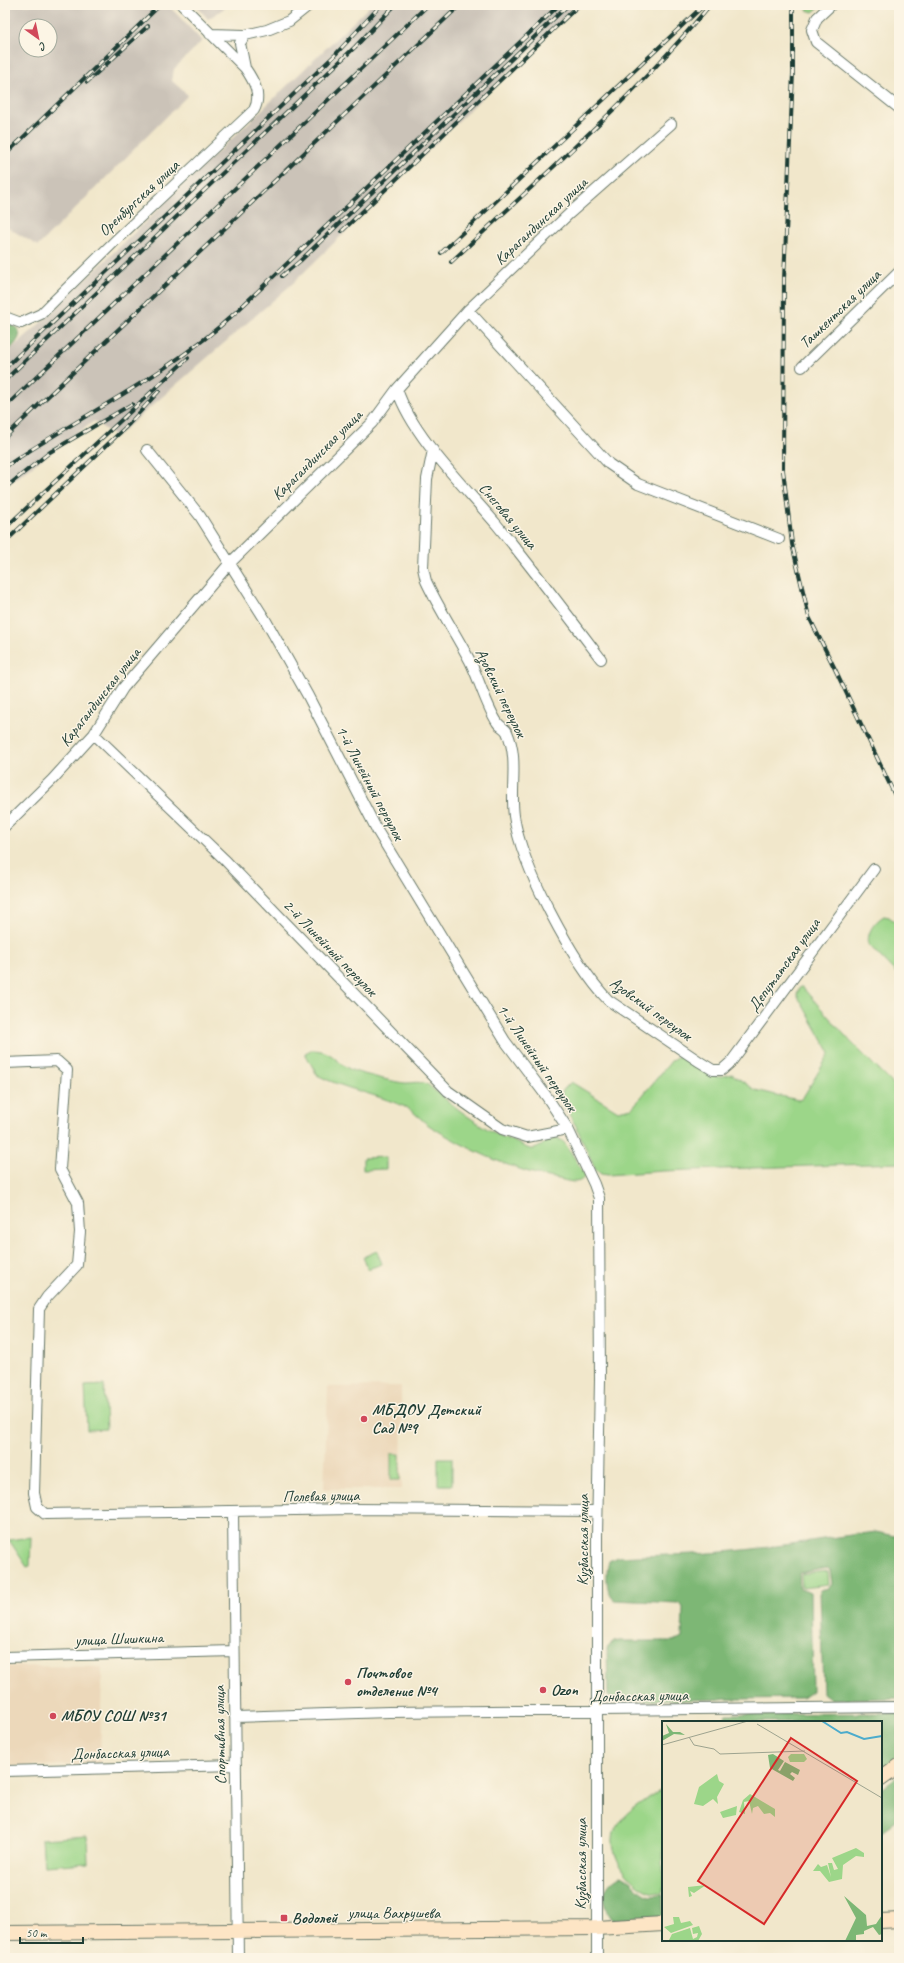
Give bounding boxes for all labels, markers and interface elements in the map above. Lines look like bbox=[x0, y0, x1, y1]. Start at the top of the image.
north arrow bbox=[18, 18, 58, 58]
text: С bbox=[36, 39, 50, 55]
street label: Оренбургская улица bbox=[94, 155, 184, 241]
street label: Карагандинская улица bbox=[490, 172, 593, 269]
street label: Ташкентская улица bbox=[795, 264, 886, 353]
street label: Карагандинская улица bbox=[267, 404, 368, 505]
street label: Снеговая улица bbox=[474, 479, 542, 554]
street label: Карагандинская улица bbox=[55, 642, 146, 751]
street label: Азовский переулок bbox=[471, 645, 532, 743]
street label: 1-й Линейный переулок bbox=[331, 722, 410, 846]
street label: 2-й Линейный переулок bbox=[279, 895, 383, 1002]
street label: Депутатская улица bbox=[743, 913, 826, 1016]
street label: Азовский переулок bbox=[606, 973, 698, 1047]
street label: 1-й Линейный переулок bbox=[492, 1000, 583, 1117]
place label: МБДОУ Детский Сад №9 bbox=[372, 1400, 482, 1438]
marker: МБДОУ Детский Сад №9 bbox=[359, 1414, 369, 1424]
street label: Полевая улица bbox=[283, 1485, 360, 1507]
street label: Кузбасская улица bbox=[573, 1493, 593, 1586]
street label: улица Шишкина bbox=[74, 1627, 165, 1651]
place label: Почтовое отделение №4 bbox=[356, 1663, 439, 1701]
marker: Почтовое отделение №4 bbox=[343, 1677, 353, 1687]
place label: Ozon bbox=[551, 1680, 578, 1700]
street label: Спортивная улица bbox=[209, 1684, 231, 1785]
marker: Ozon bbox=[538, 1685, 548, 1695]
street label: Донбасская улица bbox=[590, 1685, 689, 1707]
place label: МБОУ СОШ №31 bbox=[61, 1706, 168, 1726]
marker: МБОУ СОШ №31 bbox=[48, 1711, 58, 1721]
inset map bbox=[662, 1721, 882, 1941]
street label: Донбасская улица bbox=[71, 1741, 170, 1765]
street label: Кузбасская улица bbox=[571, 1817, 591, 1910]
street label: улица Вахрушева bbox=[347, 1903, 441, 1923]
place label: Водолей bbox=[292, 1908, 339, 1928]
marker: Водолей bbox=[279, 1913, 289, 1923]
scale bar bbox=[20, 1919, 83, 1945]
text: 50 m bbox=[26, 1925, 48, 1941]

